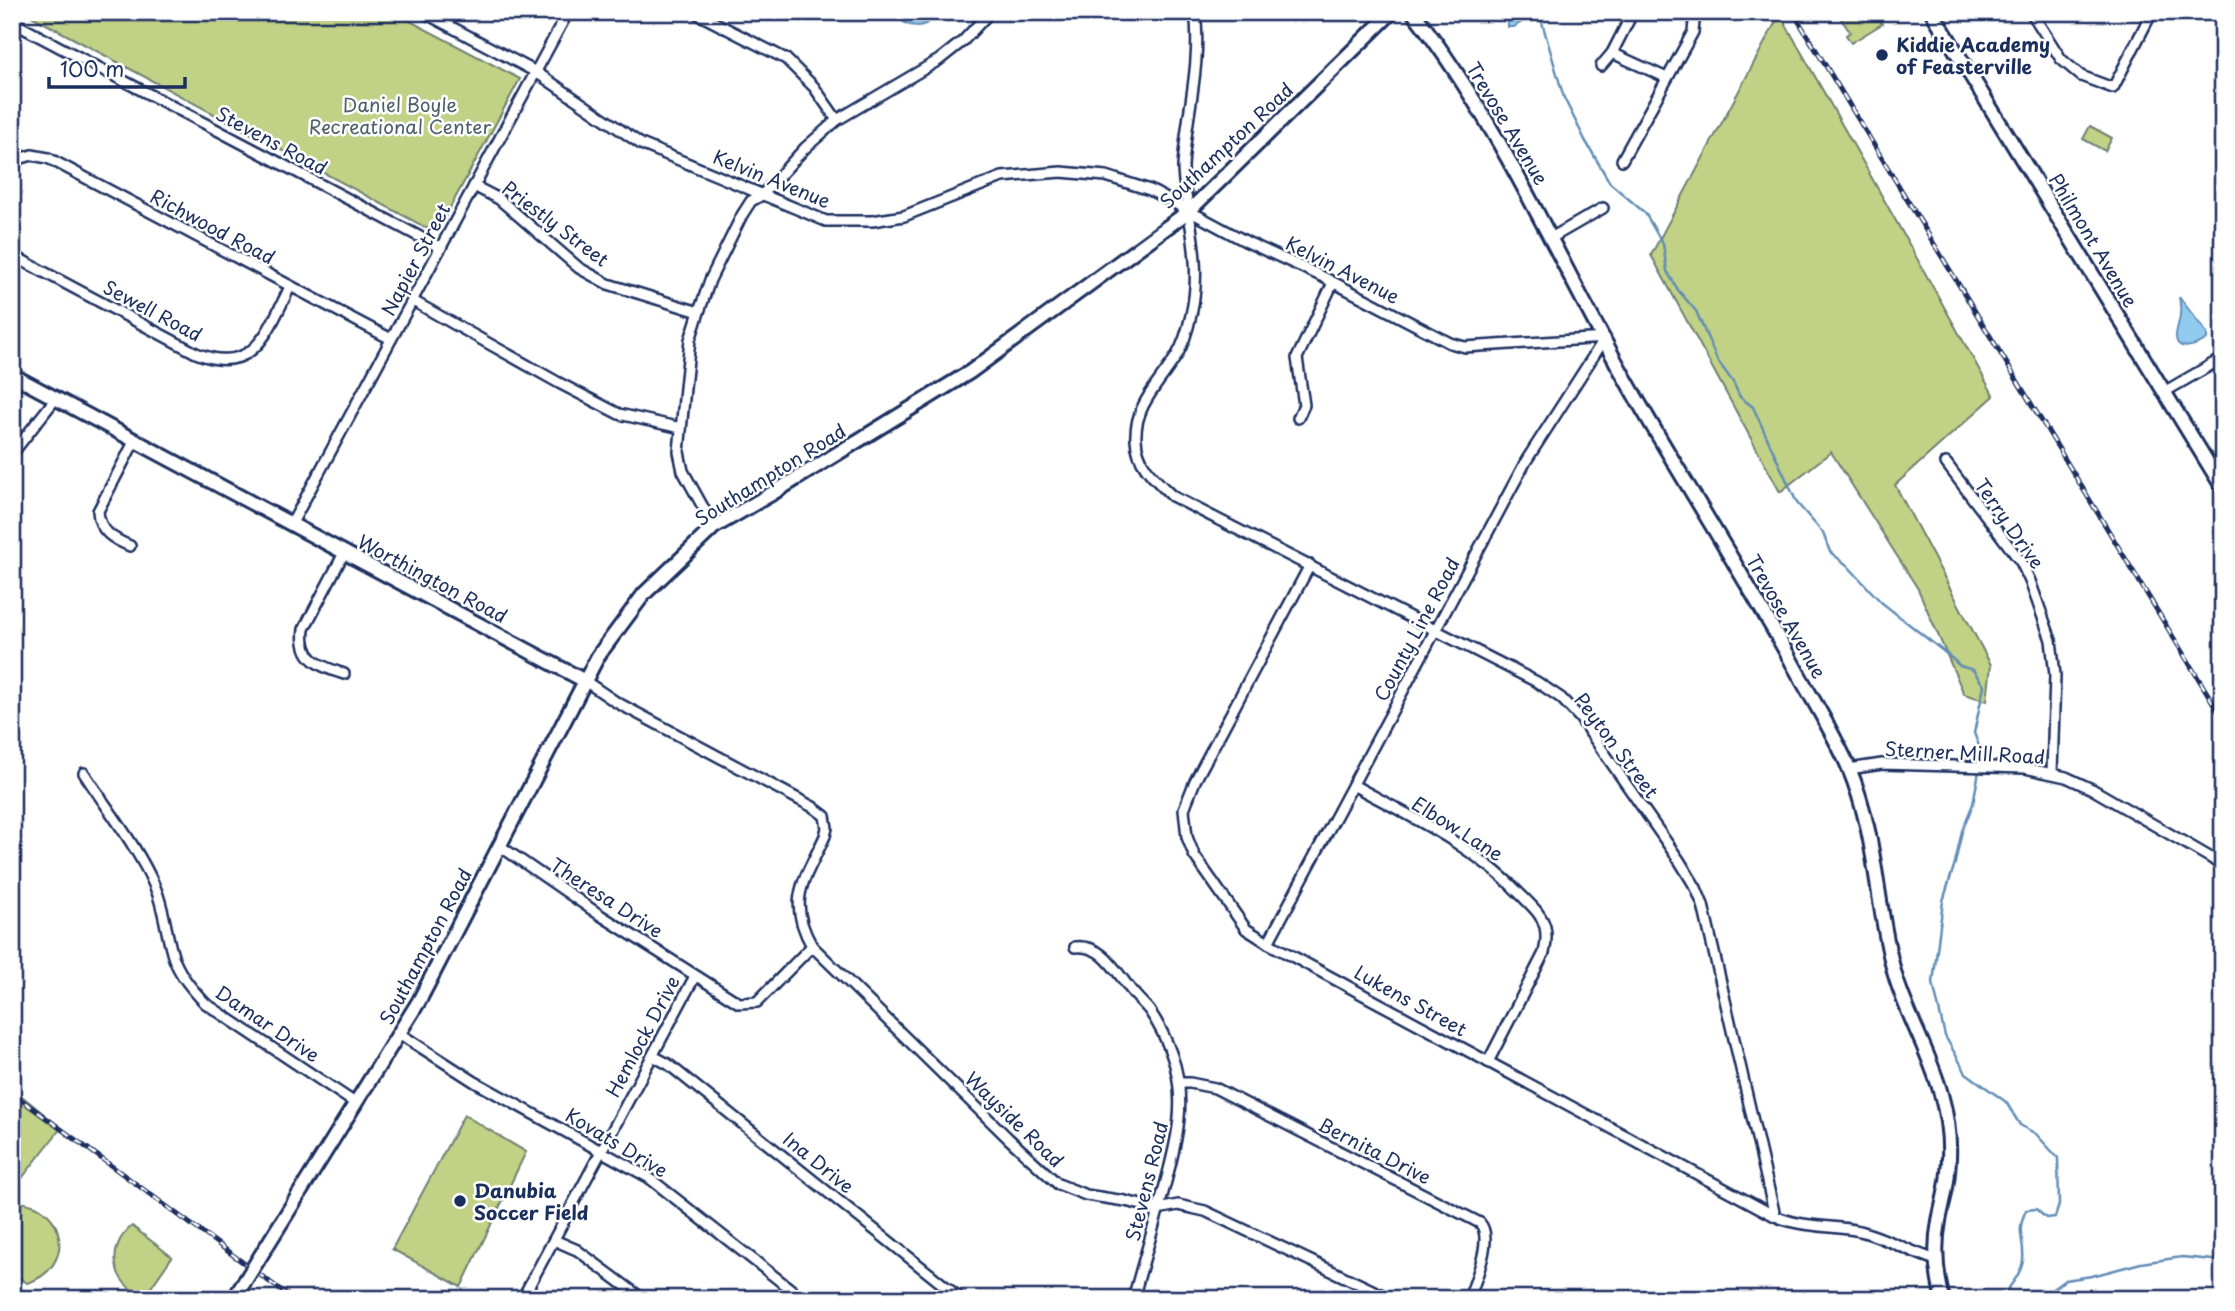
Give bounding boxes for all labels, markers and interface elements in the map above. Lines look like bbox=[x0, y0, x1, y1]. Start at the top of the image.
place label: Kiddie Academy of Feasterville bbox=[1896, 30, 2050, 80]
scale bar bbox=[49, 46, 186, 90]
marker: Kiddie Academy of Feasterville bbox=[1874, 47, 1890, 63]
text: 100 m bbox=[60, 52, 124, 84]
street label: Trevose Avenue bbox=[1460, 56, 1556, 190]
street label: Southampton Road bbox=[1153, 76, 1299, 214]
park label: Daniel Boyle Recreational Center bbox=[309, 90, 491, 140]
street label: Stevens Road bbox=[211, 99, 333, 181]
street label: Kelvin Avenue bbox=[709, 142, 835, 214]
street label: Philmont Avenue bbox=[2043, 168, 2145, 312]
street label: Priestly Street bbox=[497, 174, 615, 272]
street label: Richwood Road bbox=[146, 181, 280, 271]
street label: Napier Street bbox=[374, 198, 457, 320]
street label: Kelvin Avenue bbox=[1281, 228, 1405, 310]
street label: Sewell Road bbox=[99, 272, 207, 348]
street label: Southampton Road bbox=[689, 416, 851, 532]
street label: Terry Drive bbox=[1968, 472, 2052, 574]
street label: Worthington Road bbox=[353, 527, 513, 629]
street label: Trevose Avenue bbox=[1740, 549, 1834, 683]
street label: County Line Road bbox=[1366, 552, 1466, 706]
street label: Peyton Street bbox=[1568, 686, 1666, 804]
street label: Sterner Mill Road bbox=[1884, 734, 2046, 770]
street label: Elbow Lane bbox=[1407, 789, 1509, 867]
street label: Theresa Drive bbox=[545, 850, 669, 944]
street label: Southampton Road bbox=[372, 863, 478, 1029]
street label: Lukens Street bbox=[1350, 957, 1473, 1043]
street label: Hemlock Drive bbox=[598, 970, 686, 1102]
street label: Damar Drive bbox=[210, 978, 326, 1068]
street label: Wayside Road bbox=[959, 1065, 1071, 1173]
street label: Kovats Drive bbox=[561, 1100, 673, 1184]
street label: Bernita Drive bbox=[1314, 1110, 1436, 1190]
street label: Stevens Road bbox=[1118, 1118, 1174, 1244]
street label: Ina Drive bbox=[777, 1125, 861, 1199]
place label: Danubia Soccer Field bbox=[474, 1176, 589, 1226]
marker: Danubia Soccer Field bbox=[452, 1193, 468, 1209]

